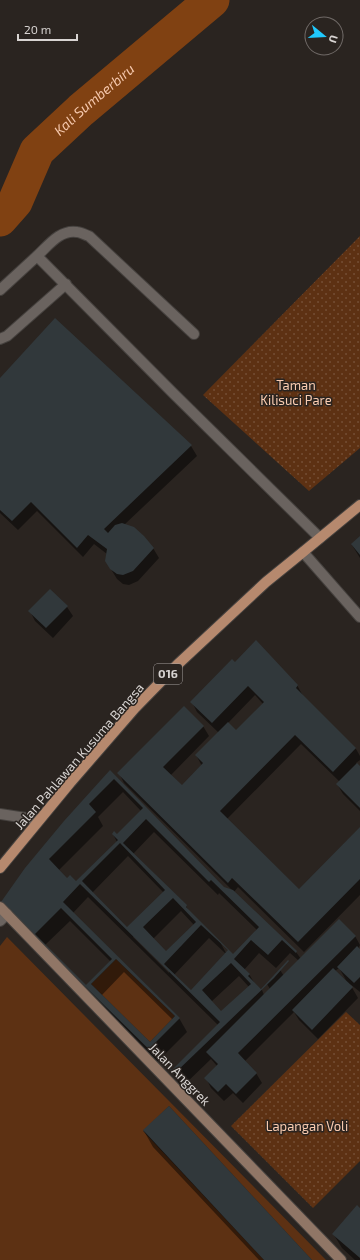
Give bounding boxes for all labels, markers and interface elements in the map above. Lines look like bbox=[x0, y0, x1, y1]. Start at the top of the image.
scale bar bbox=[18, 16, 77, 42]
north arrow bbox=[304, 16, 344, 56]
text: 20 m bbox=[24, 22, 51, 36]
text: U bbox=[327, 34, 341, 45]
water label: Kali Sumberbiru bbox=[50, 60, 138, 139]
park label: Taman Kilisuci Pare bbox=[260, 377, 332, 408]
road number: 016 bbox=[154, 664, 182, 684]
street label: Jalan Pahlawan Kusuma Bangsa bbox=[11, 680, 147, 832]
street label: Jalan Anggrek bbox=[146, 1039, 214, 1109]
park label: Lapangan Voli bbox=[266, 1118, 348, 1134]

